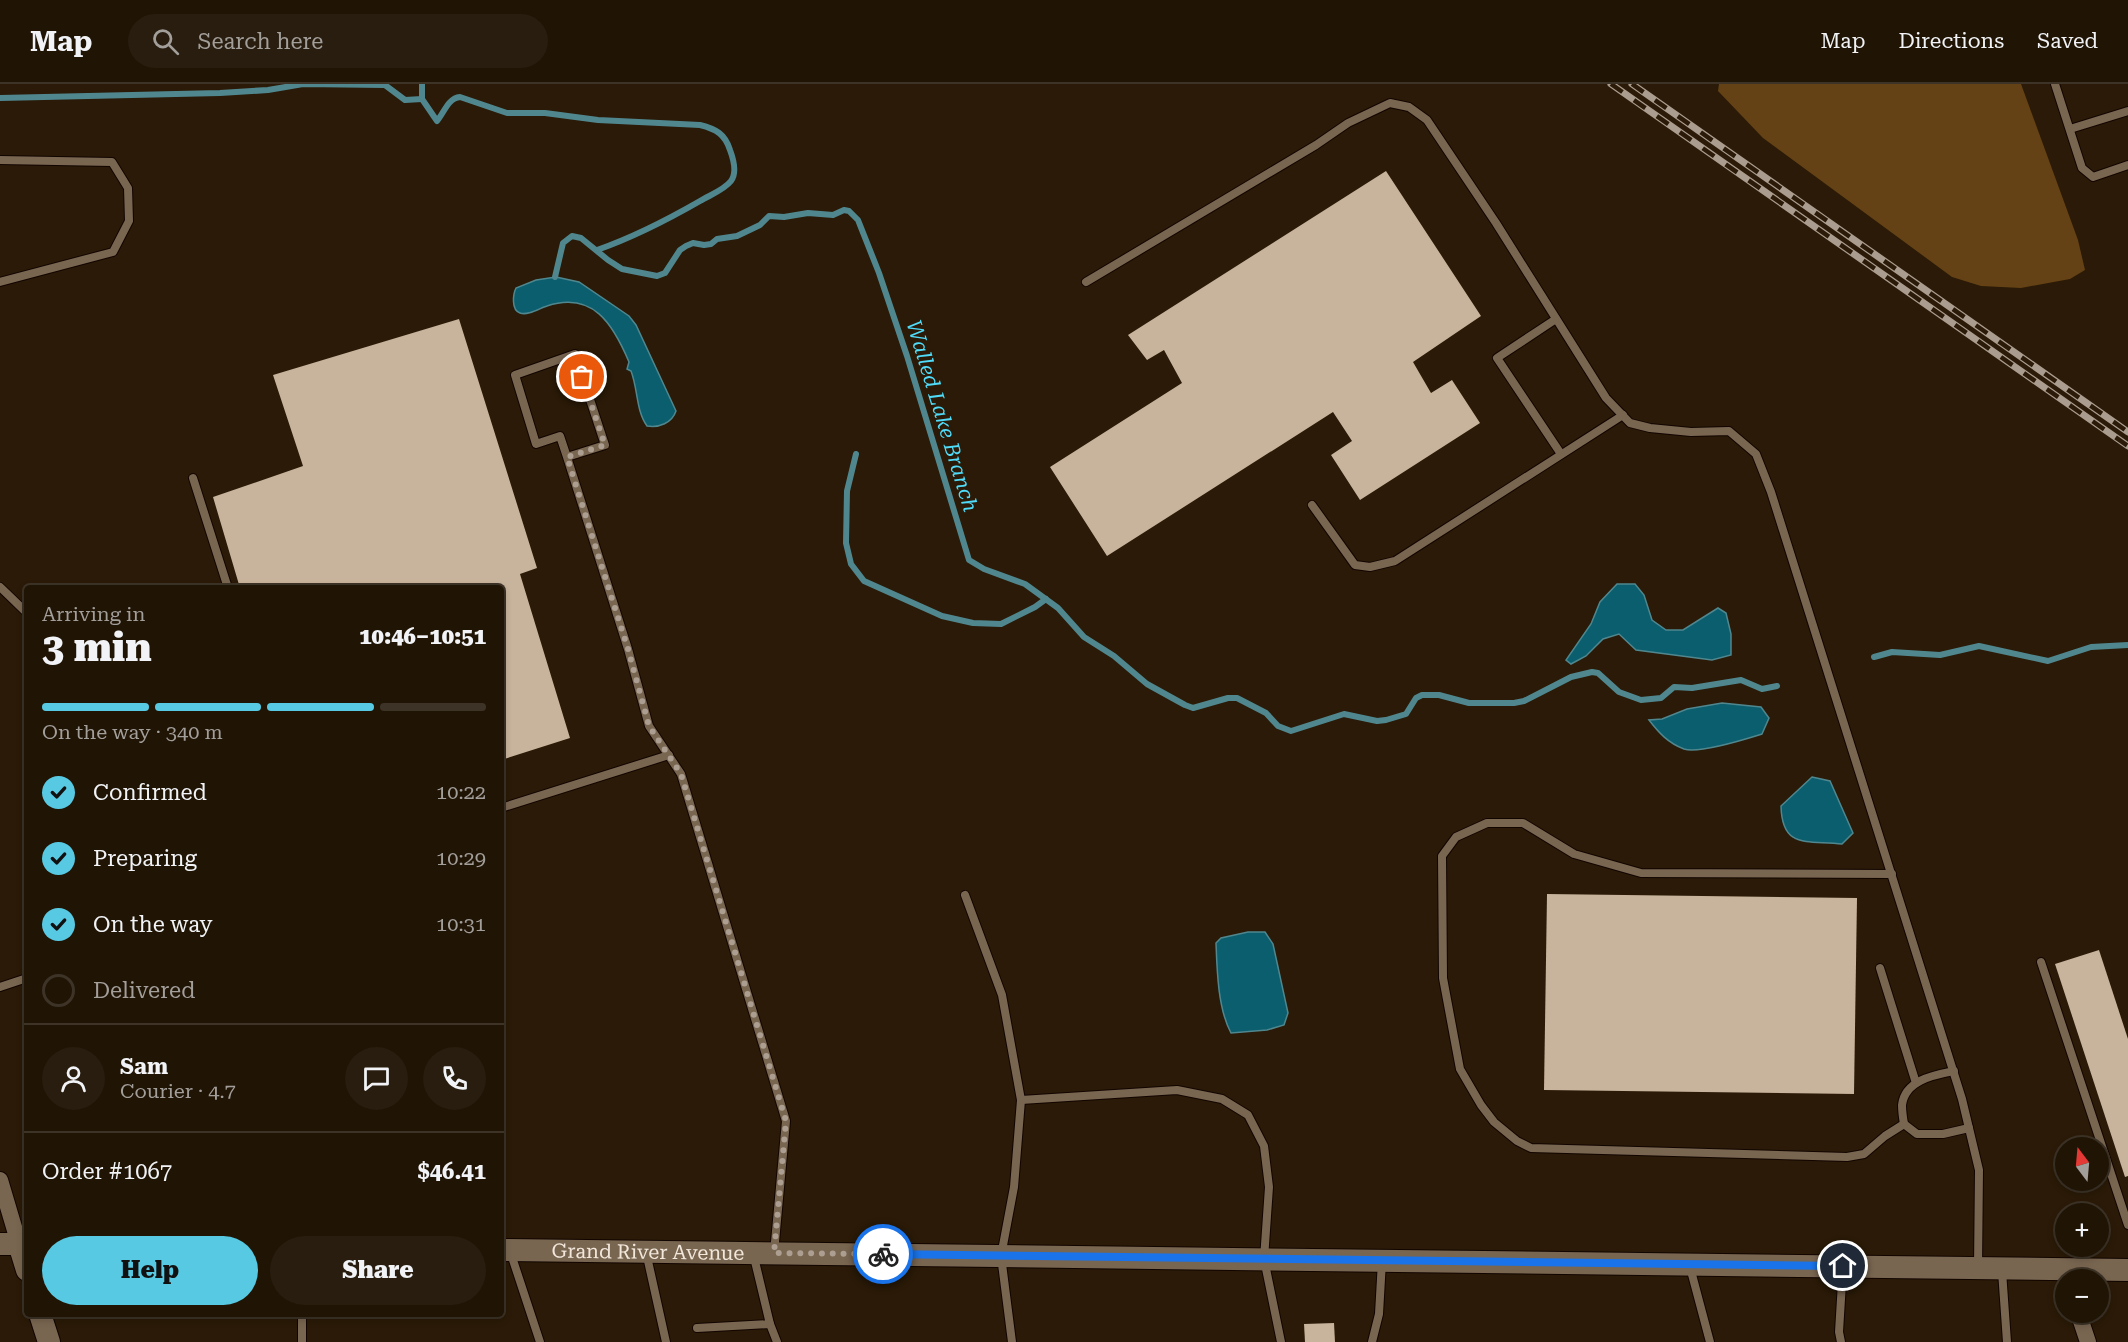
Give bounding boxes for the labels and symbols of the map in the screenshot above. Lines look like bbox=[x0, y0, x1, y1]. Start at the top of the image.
water label: Walled Lake Branch bbox=[901, 317, 983, 515]
pin bbox=[556, 351, 607, 402]
north arrow bbox=[2055, 1137, 2109, 1191]
courier bbox=[853, 1224, 913, 1284]
street label: Grand River Avenue bbox=[551, 1239, 745, 1265]
pin bbox=[1817, 1240, 1868, 1291]

